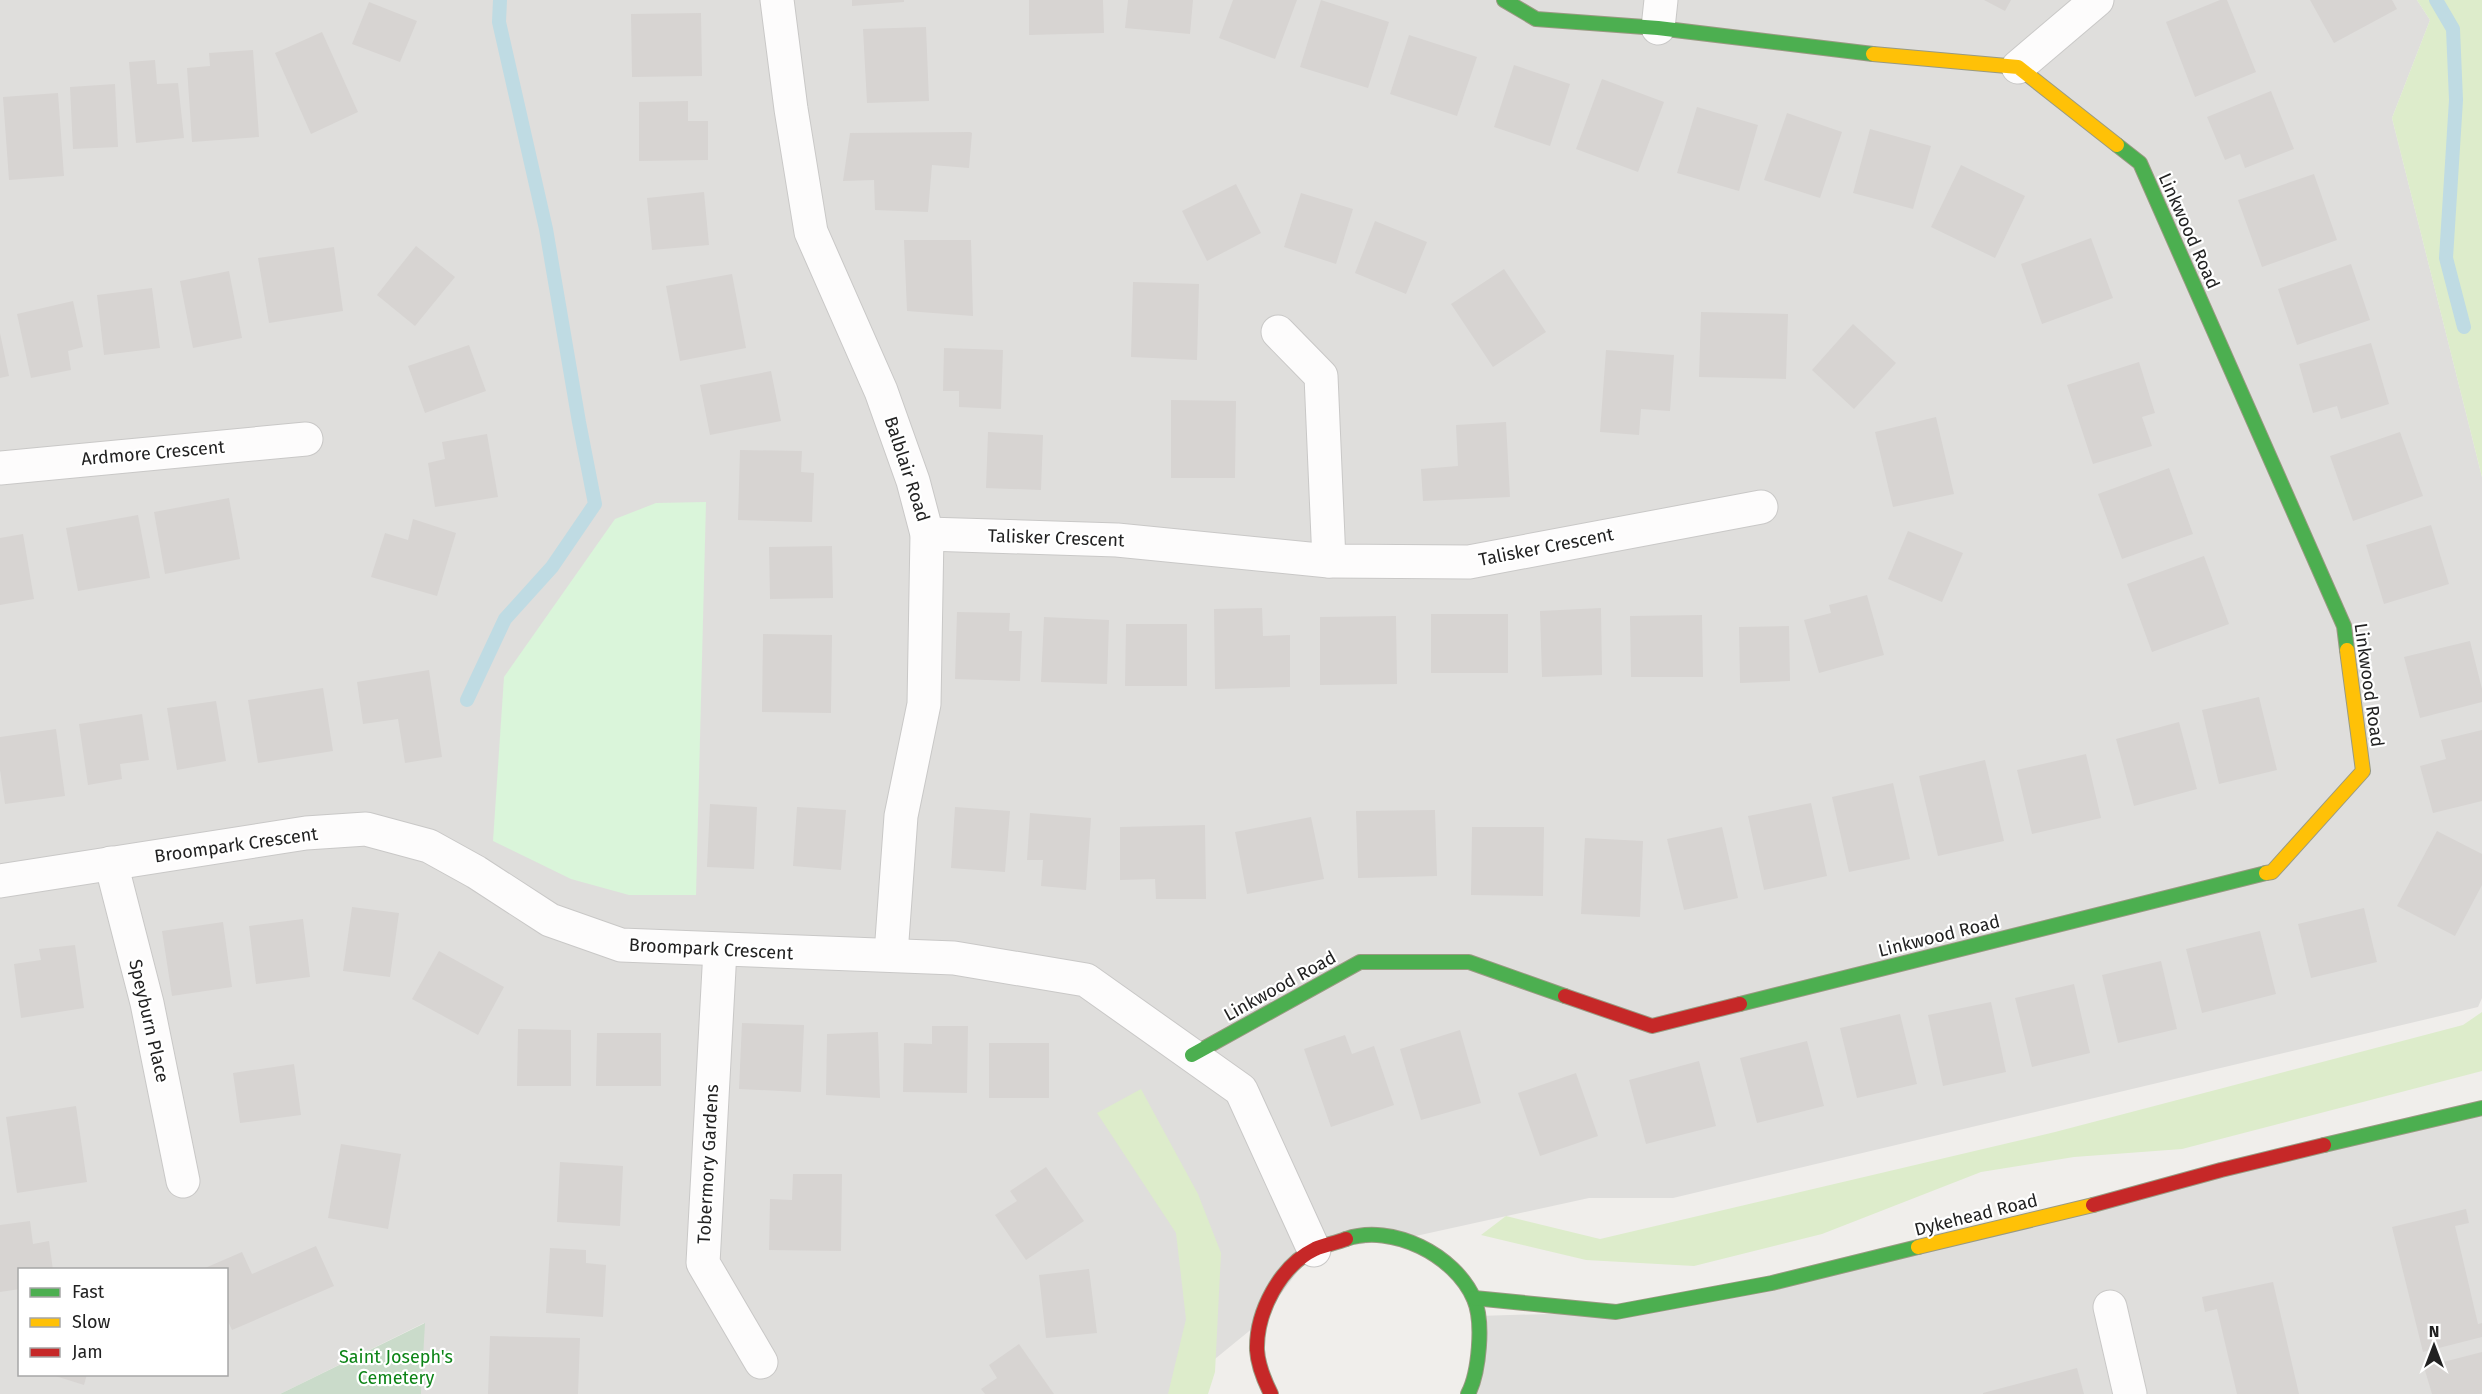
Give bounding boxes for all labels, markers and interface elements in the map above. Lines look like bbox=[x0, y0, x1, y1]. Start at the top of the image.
street label: Linkwood Road bbox=[2154, 170, 2224, 292]
street label: Balblair Road bbox=[880, 413, 934, 525]
street label: Ardmore Crescent bbox=[80, 436, 226, 470]
street label: Talisker Crescent bbox=[1477, 523, 1616, 571]
street label: Talisker Crescent bbox=[987, 525, 1125, 551]
street label: Linkwood Road bbox=[2349, 622, 2389, 748]
street label: Broompark Crescent bbox=[153, 823, 320, 867]
street label: Linkwood Road bbox=[1876, 910, 2002, 962]
street label: Broompark Crescent bbox=[628, 934, 794, 964]
street label: Linkwood Road bbox=[1220, 946, 1340, 1026]
street label: Speyburn Place bbox=[124, 957, 174, 1085]
street label: Tobermory Gardens bbox=[693, 1084, 723, 1244]
street label: Dykehead Road bbox=[1912, 1189, 2040, 1241]
legend bbox=[18, 1268, 228, 1376]
text: Fast bbox=[72, 1281, 105, 1303]
text: Slow bbox=[72, 1311, 111, 1333]
north arrow bbox=[2404, 1316, 2464, 1376]
text: N bbox=[2429, 1322, 2439, 1341]
text: Jam bbox=[72, 1341, 103, 1363]
park label: Saint Joseph's Cemetery bbox=[339, 1346, 453, 1389]

